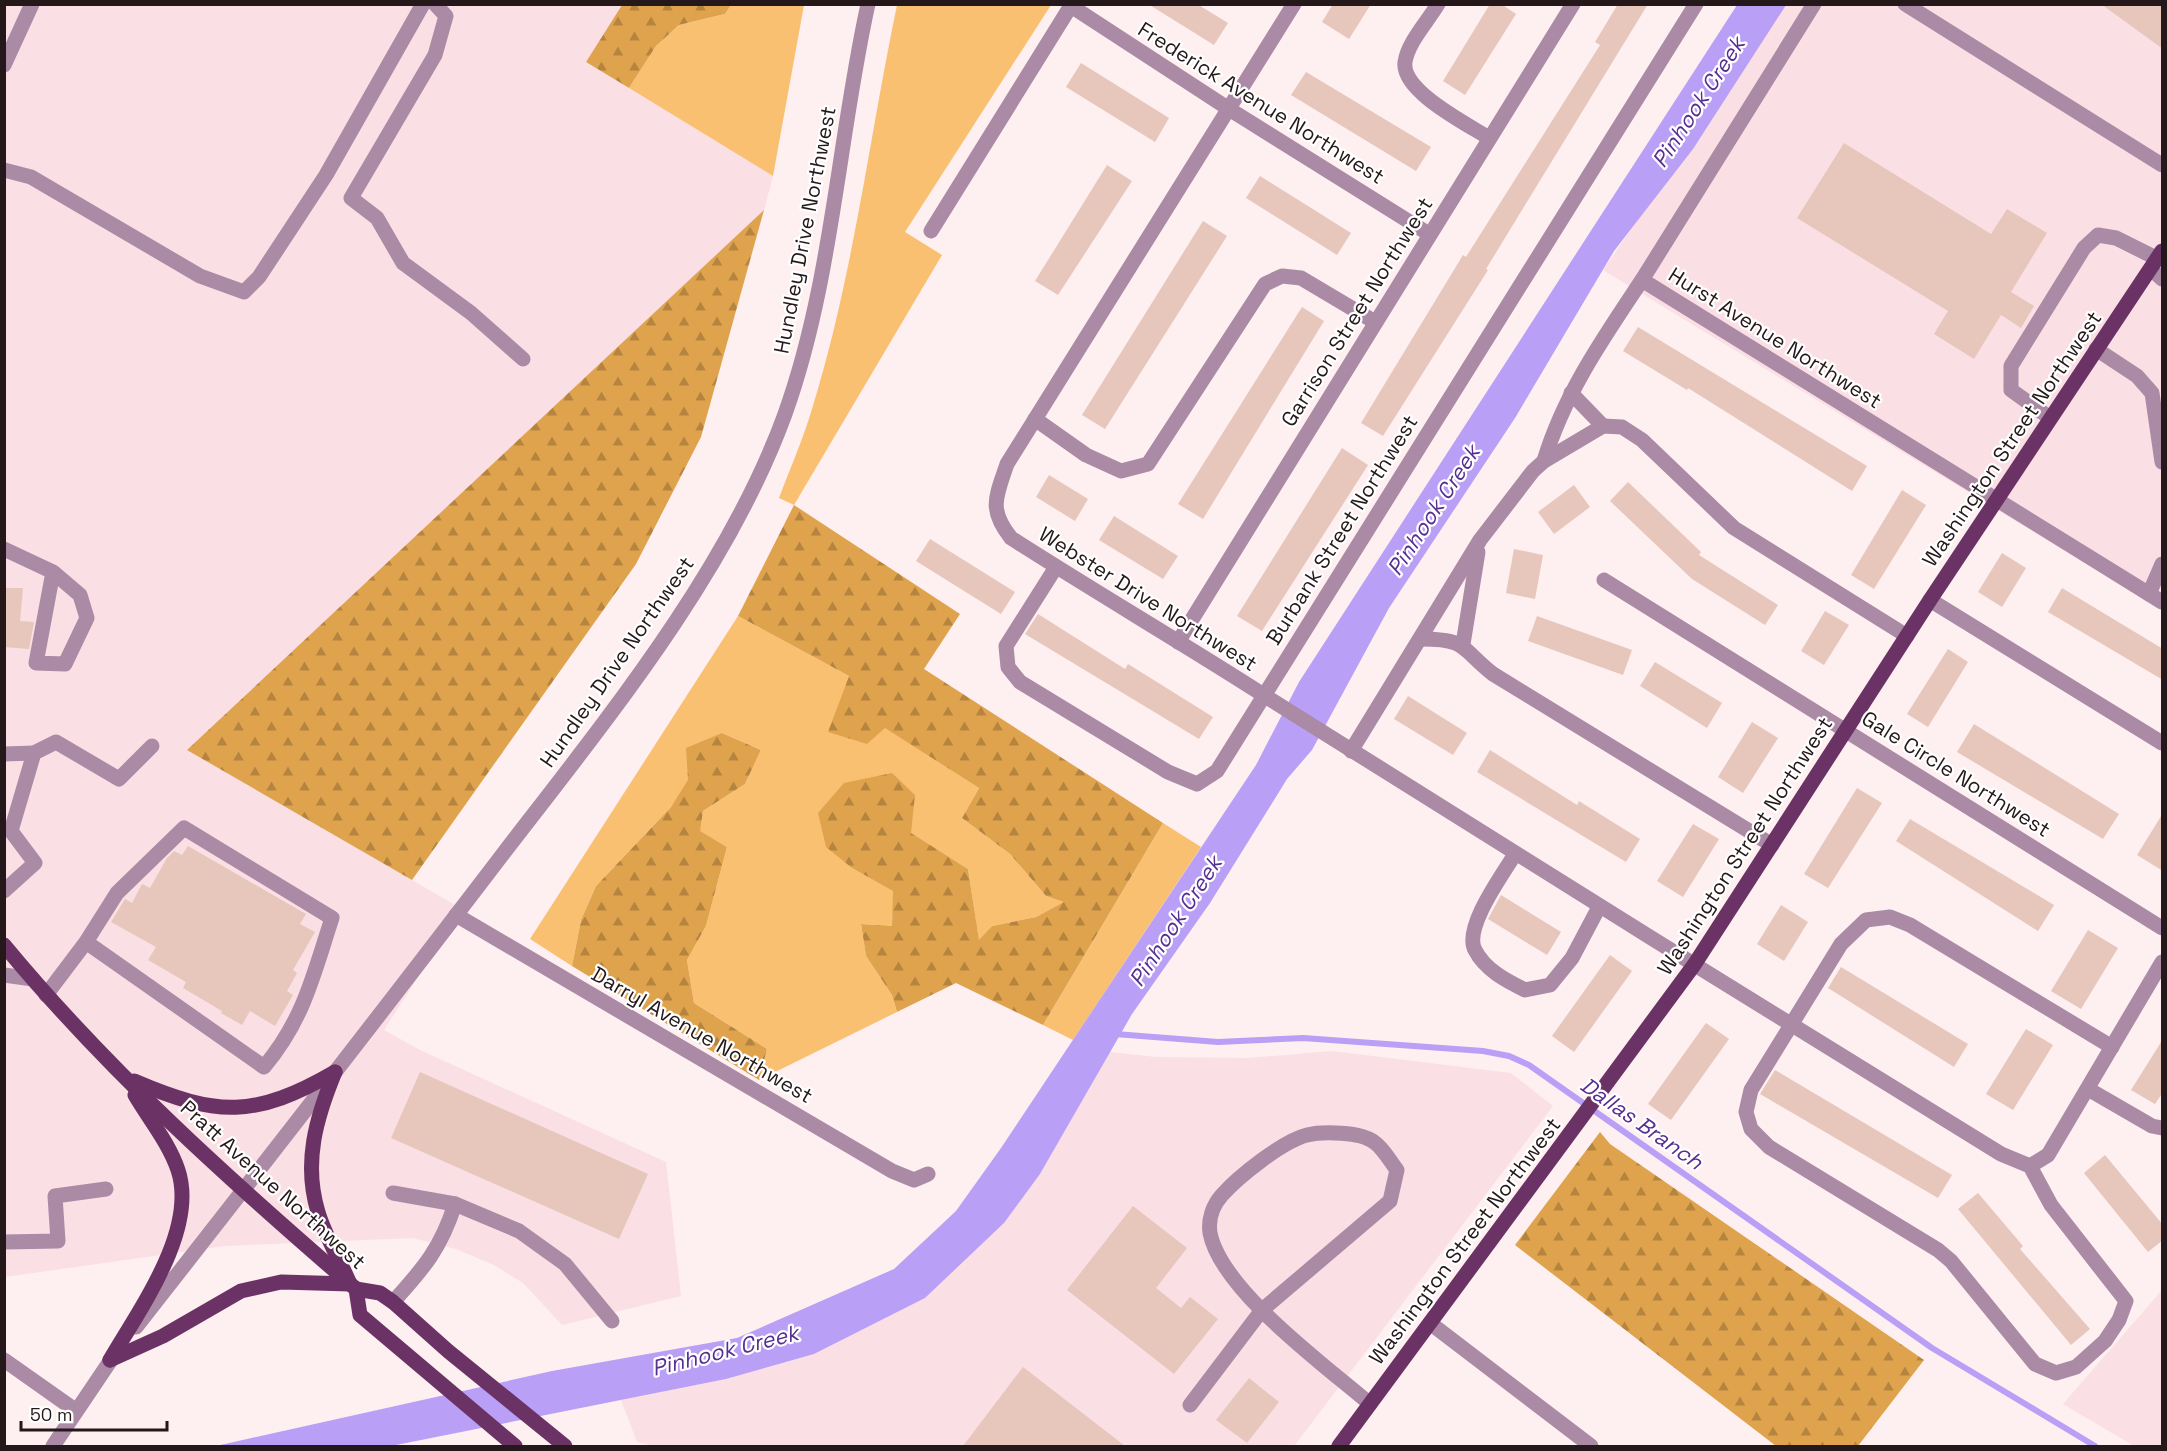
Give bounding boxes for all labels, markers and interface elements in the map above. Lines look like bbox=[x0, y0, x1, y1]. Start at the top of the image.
street label: Frederick Avenue Northwest bbox=[1133, 15, 1390, 190]
water label: Pinhook Creek bbox=[1645, 30, 1752, 173]
street label: Hundley Drive Northwest bbox=[767, 104, 842, 356]
street label: Garrison Street Northwest bbox=[1275, 192, 1438, 432]
street label: Hurst Avenue Northwest bbox=[1664, 261, 1887, 414]
street label: Washington Street Northwest bbox=[1916, 306, 2107, 572]
street label: Burbank Street Northwest bbox=[1260, 410, 1424, 650]
water label: Pinhook Creek bbox=[1380, 438, 1487, 581]
street label: Webster Drive Northwest bbox=[1034, 520, 1262, 677]
street label: Hundley Drive Northwest bbox=[533, 551, 700, 772]
street label: Gale Circle Northwest bbox=[1857, 705, 2056, 843]
street label: Washington Street Northwest bbox=[1651, 712, 1838, 980]
water label: Pinhook Creek bbox=[1122, 849, 1229, 992]
street label: Darryl Avenue Northwest bbox=[587, 960, 818, 1109]
water label: Dallas Branch bbox=[1575, 1070, 1709, 1176]
street label: Pratt Avenue Northwest bbox=[175, 1094, 372, 1275]
street label: Washington Street Northwest bbox=[1363, 1112, 1566, 1370]
water label: Pinhook Creek bbox=[649, 1318, 803, 1382]
scale bar bbox=[21, 1394, 166, 1432]
text: 50 m bbox=[30, 1403, 72, 1426]

